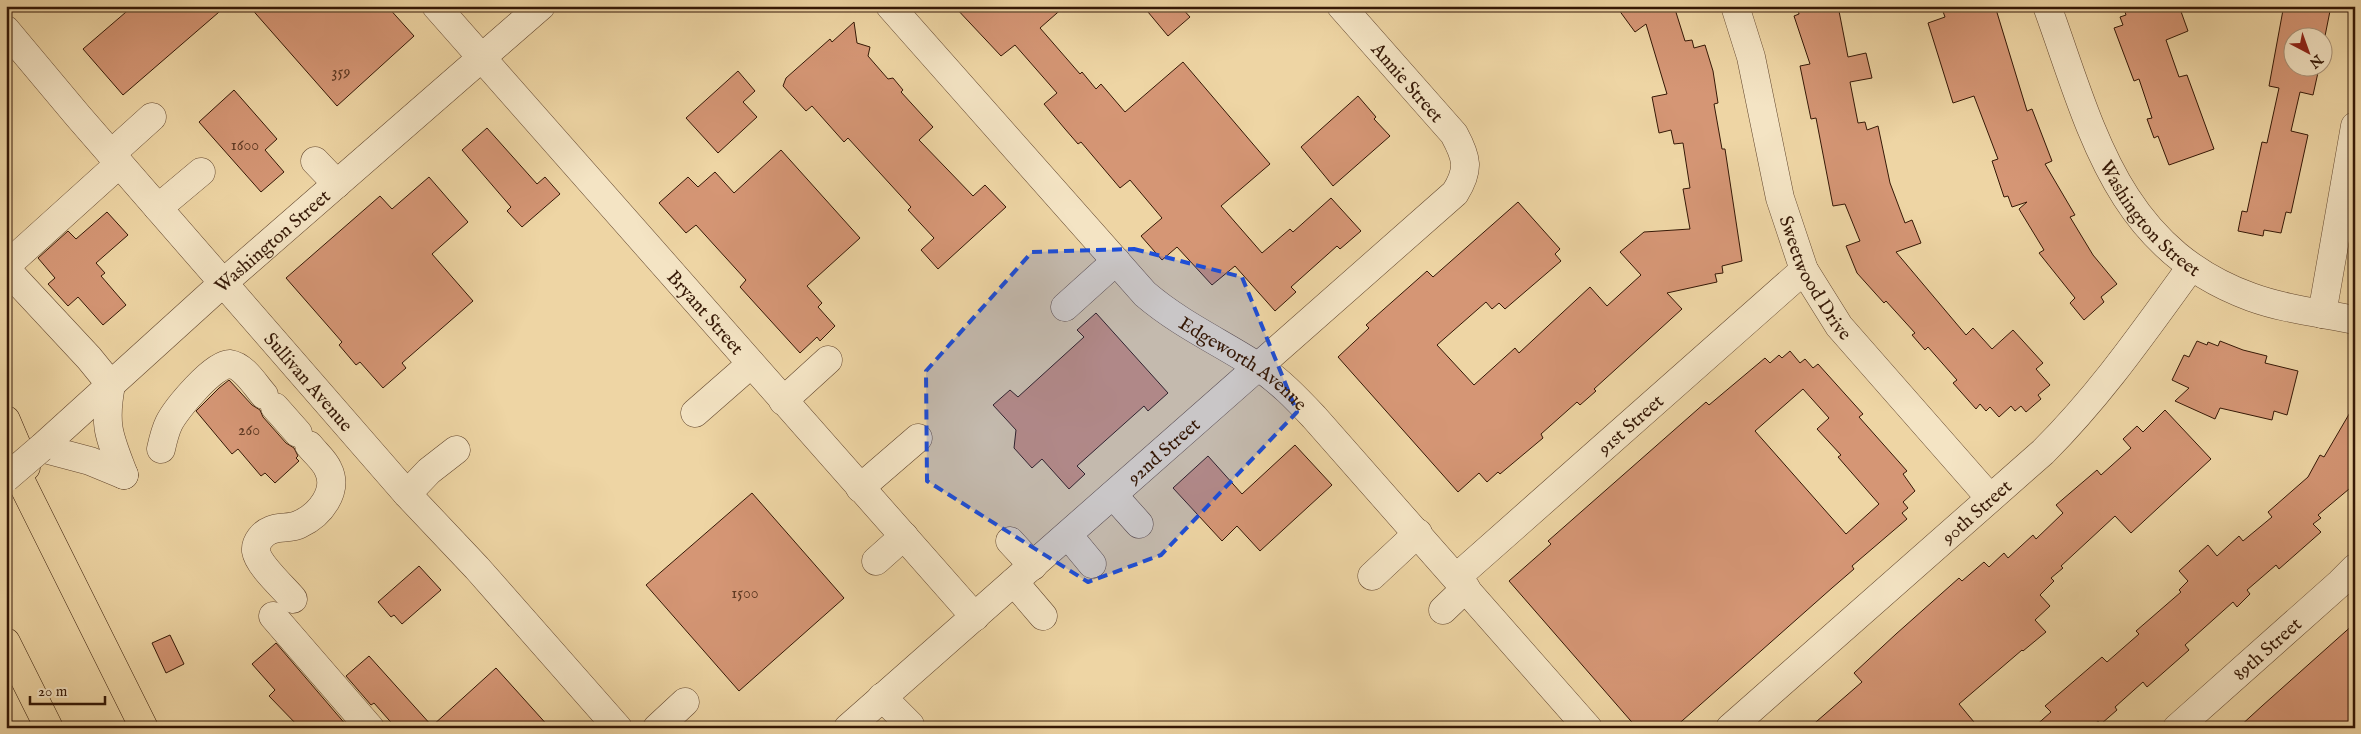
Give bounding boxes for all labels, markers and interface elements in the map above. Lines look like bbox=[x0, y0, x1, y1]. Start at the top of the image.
north arrow bbox=[2284, 28, 2334, 78]
street label: Annie Street bbox=[1365, 38, 1448, 129]
text: N bbox=[2305, 50, 2327, 72]
house number: 359 bbox=[332, 63, 350, 83]
house number: 1600 bbox=[231, 136, 259, 156]
street label: Washington Street bbox=[2093, 157, 2205, 283]
street label: Washington Street bbox=[210, 185, 336, 299]
street label: Sweetwood Drive bbox=[1773, 213, 1856, 346]
street label: Bryant Street bbox=[661, 266, 748, 361]
street label: Edgeworth Avenue bbox=[1174, 312, 1312, 417]
street label: Sullivan Avenue bbox=[258, 328, 357, 438]
street label: 91st Street bbox=[1593, 390, 1670, 462]
street label: 92nd Street bbox=[1122, 413, 1206, 491]
house number: 260 bbox=[238, 421, 260, 441]
street label: 90th Street bbox=[1937, 475, 2018, 551]
house number: 1500 bbox=[731, 584, 759, 604]
street label: 89th Street bbox=[2229, 613, 2308, 687]
scale bar bbox=[30, 674, 105, 706]
text: 20 m bbox=[38, 682, 68, 701]

